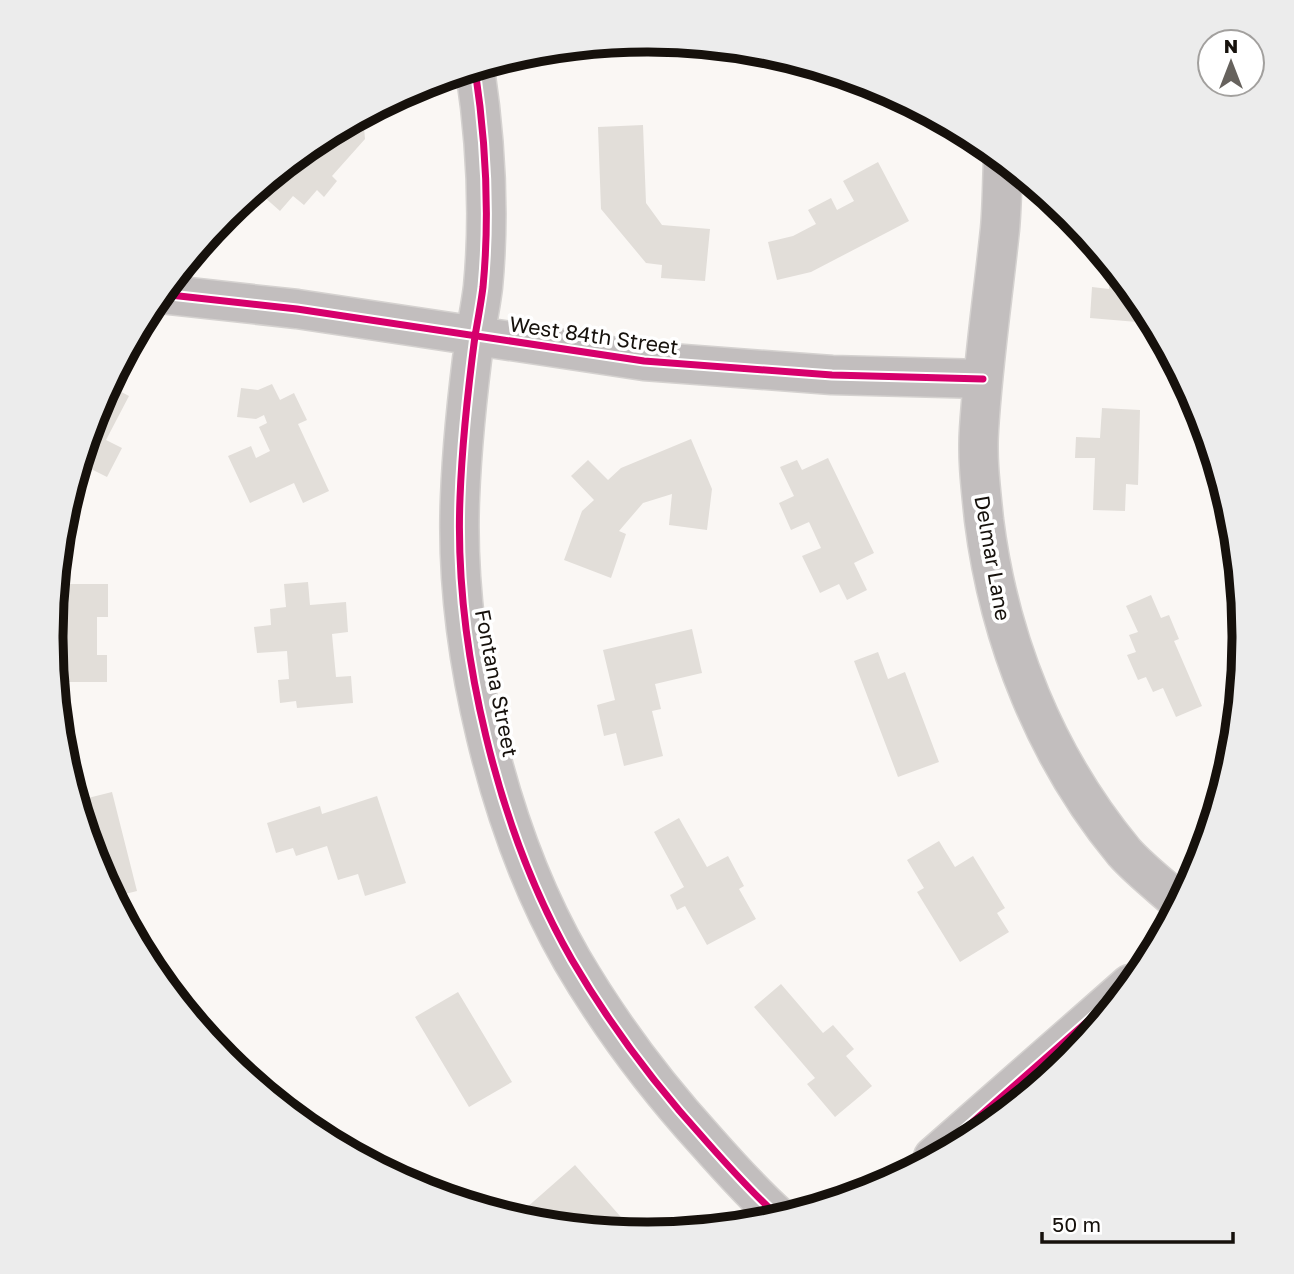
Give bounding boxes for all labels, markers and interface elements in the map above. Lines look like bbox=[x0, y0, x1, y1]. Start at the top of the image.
north arrow bbox=[1196, 28, 1266, 98]
text: N bbox=[1224, 34, 1238, 57]
street label: West 84th Street bbox=[508, 310, 680, 360]
street label: Delmar Lane bbox=[969, 493, 1017, 623]
street label: Fontana Street bbox=[470, 607, 524, 759]
scale bar bbox=[1042, 1200, 1233, 1244]
text: 50 m bbox=[1052, 1211, 1101, 1237]

